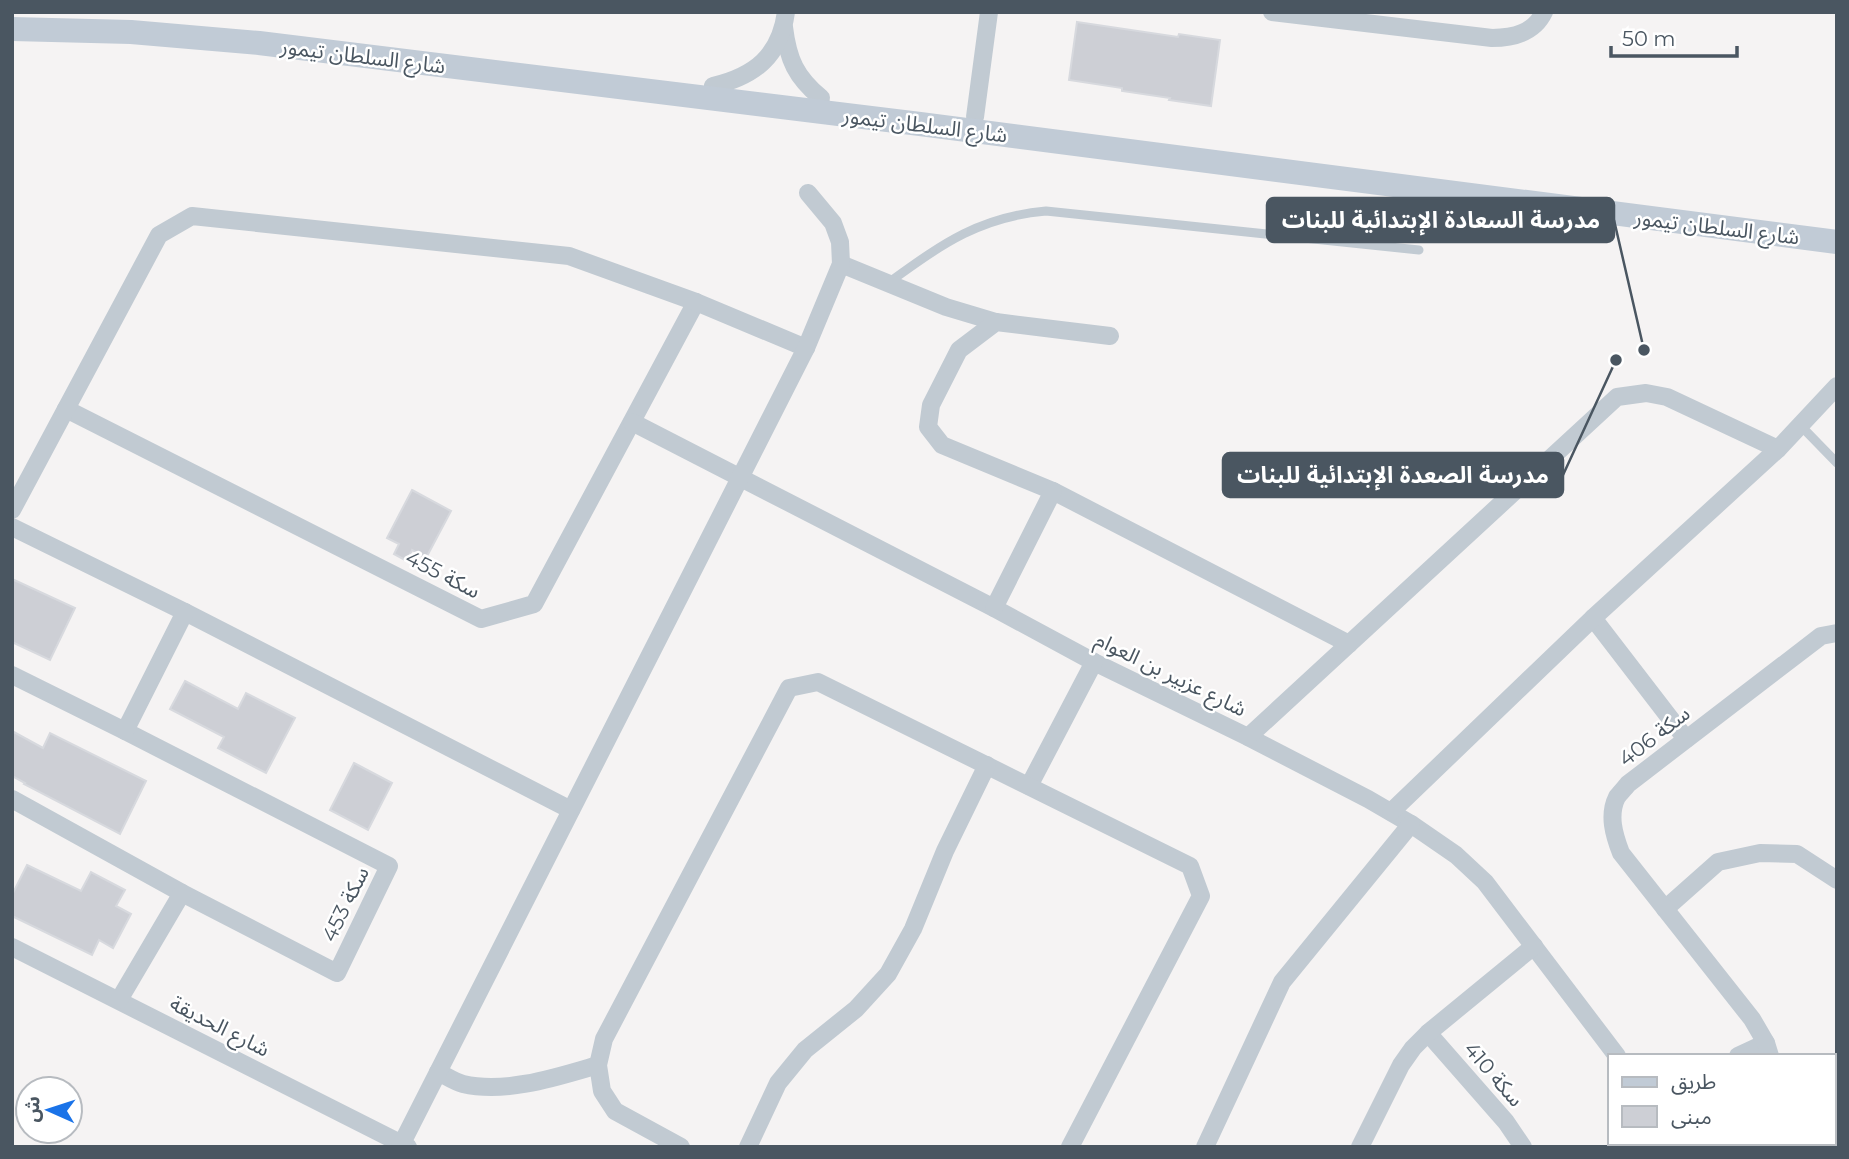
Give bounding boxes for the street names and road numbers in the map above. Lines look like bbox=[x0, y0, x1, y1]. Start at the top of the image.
street label: شارع السلطان تيمور bbox=[278, 33, 447, 81]
street label: شارع السلطان تيمور bbox=[840, 102, 1009, 150]
street label: شارع السلطان تيمور bbox=[1632, 204, 1801, 252]
street label: سكة 455 bbox=[402, 545, 484, 603]
street label: شارع عزبير بن العوام bbox=[1090, 627, 1251, 725]
street label: سكة 406 bbox=[1613, 700, 1695, 772]
street label: سكة 453 bbox=[316, 862, 374, 946]
street label: شارع الحديقة bbox=[165, 990, 274, 1064]
street label: سكة 410 bbox=[1459, 1036, 1529, 1112]

